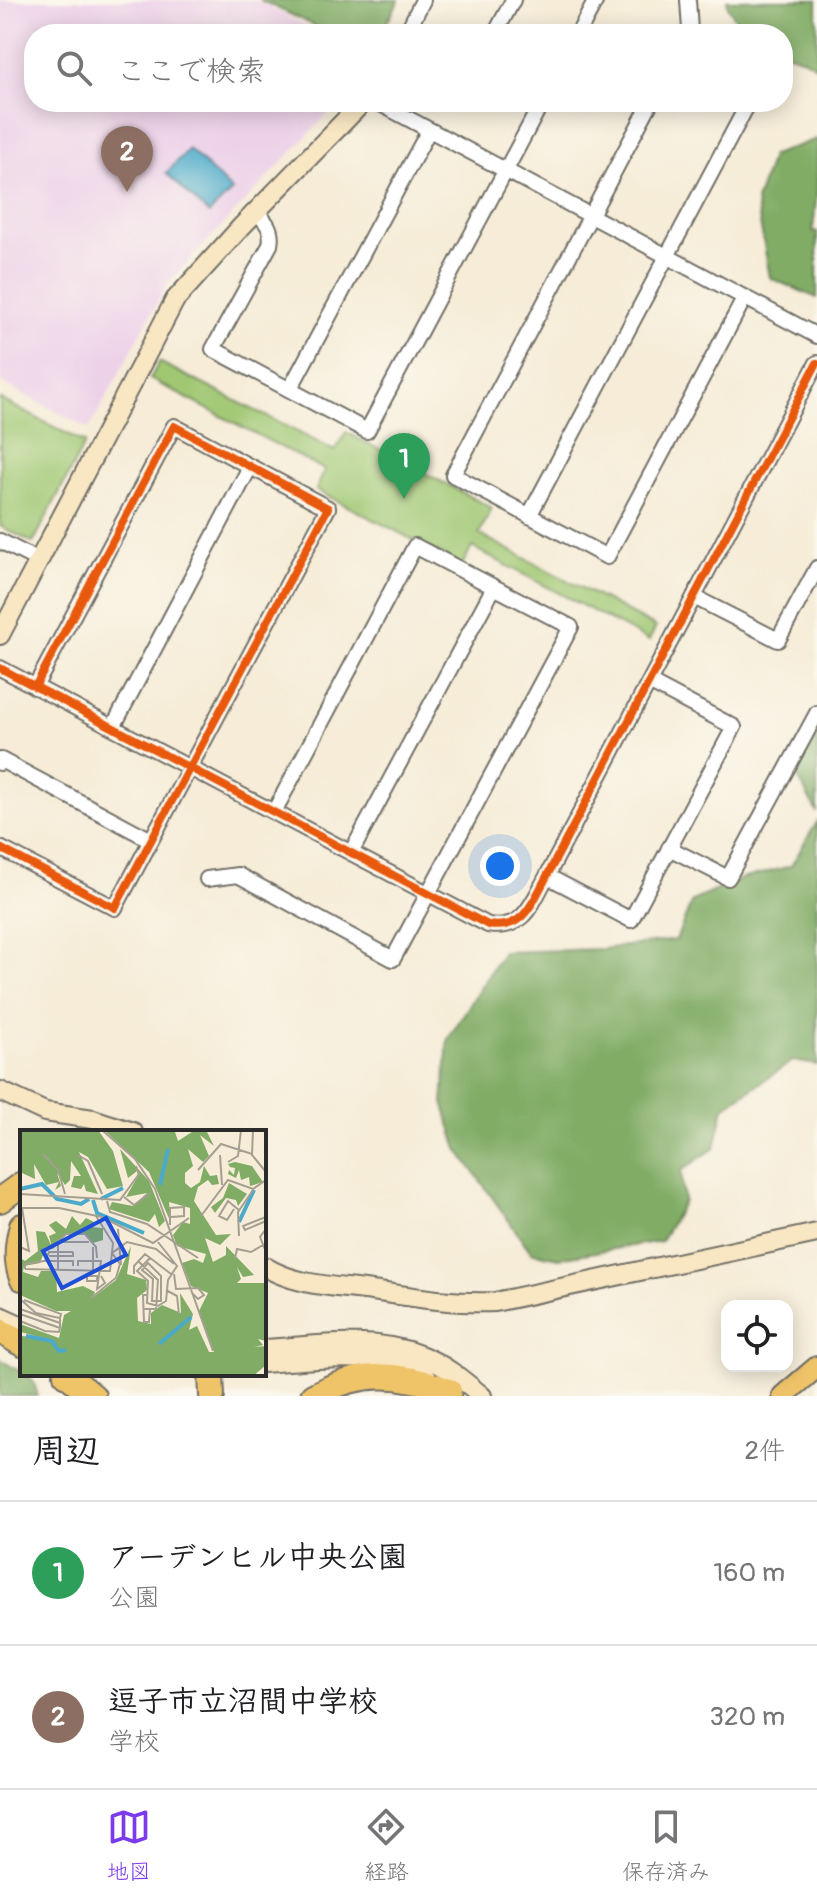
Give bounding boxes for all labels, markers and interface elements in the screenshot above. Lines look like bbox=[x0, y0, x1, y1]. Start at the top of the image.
search box bbox=[24, 24, 793, 112]
icon: search bbox=[52, 46, 96, 90]
text: ここで検索 bbox=[116, 53, 266, 90]
pin: 2 bbox=[101, 126, 153, 192]
pin: 1 bbox=[378, 433, 430, 499]
your location bbox=[480, 846, 520, 886]
inset map bbox=[20, 1130, 266, 1376]
map controls bbox=[721, 1300, 793, 1372]
button: locate bbox=[721, 1300, 793, 1372]
text: 周辺 bbox=[32, 1430, 100, 1473]
text: 2件 bbox=[744, 1435, 785, 1467]
text: アーデンヒル中央公園 bbox=[108, 1539, 407, 1576]
text: 1 bbox=[53, 1557, 63, 1589]
text: 160 m bbox=[713, 1557, 785, 1589]
text: 公園 bbox=[108, 1582, 160, 1614]
text: 逗子市立沼間中学校 bbox=[108, 1683, 378, 1720]
text: 2 bbox=[51, 1701, 65, 1733]
text: 320 m bbox=[709, 1701, 785, 1733]
text: 学校 bbox=[108, 1726, 160, 1758]
tab: 地図 bbox=[107, 1805, 151, 1886]
tab: 経路 bbox=[364, 1805, 408, 1886]
tab: 保存済み bbox=[622, 1805, 710, 1886]

